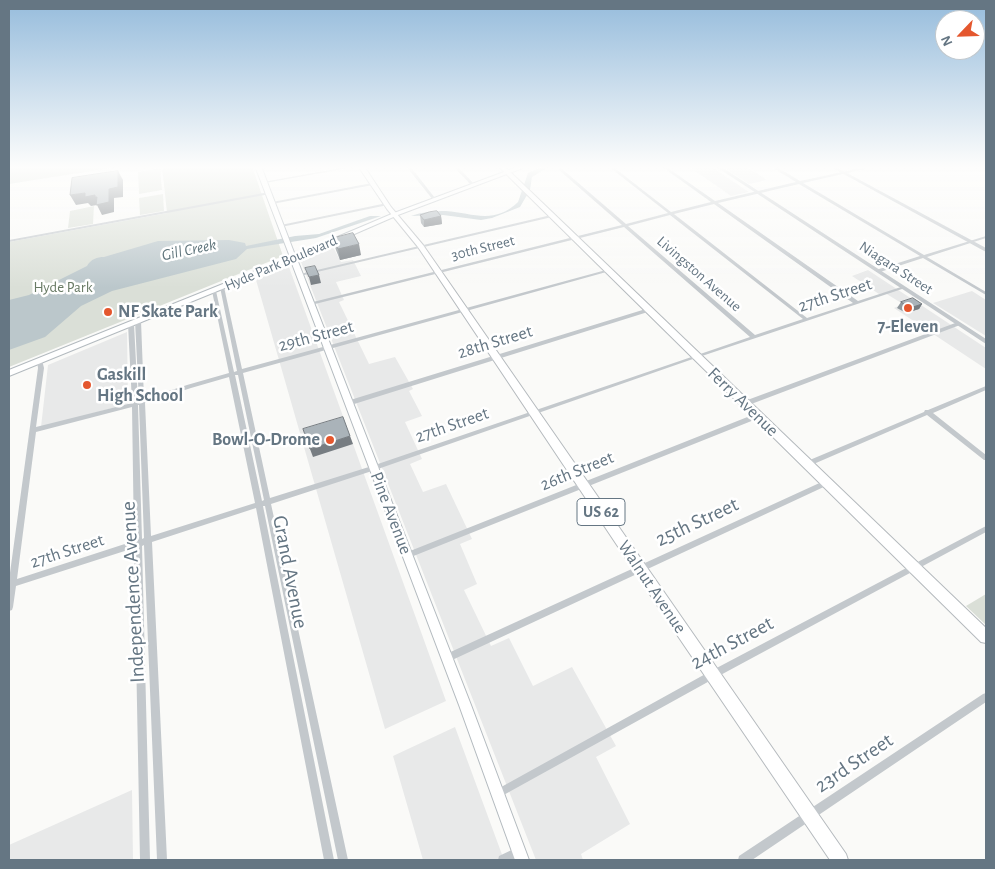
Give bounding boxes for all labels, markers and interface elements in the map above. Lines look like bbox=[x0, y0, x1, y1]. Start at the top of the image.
north arrow bbox=[935, 10, 985, 60]
text: N bbox=[939, 33, 956, 48]
street label: Hyde Park Boulevard bbox=[222, 231, 340, 295]
street label: 30th Street bbox=[450, 231, 516, 265]
street label: Livingston Avenue bbox=[653, 232, 745, 316]
water label: Gill Creek bbox=[160, 235, 218, 265]
street label: Niagara Street bbox=[856, 238, 936, 298]
street label: 27th Street bbox=[795, 273, 875, 317]
park label: Hyde Park bbox=[33, 278, 93, 296]
place label: NF Skate Park bbox=[118, 301, 218, 323]
marker: 7-Eleven bbox=[902, 302, 914, 314]
marker: NF Skate Park bbox=[102, 306, 114, 318]
street label: 29th Street bbox=[276, 316, 356, 356]
place label: 7-Eleven bbox=[877, 316, 939, 338]
street label: 28th Street bbox=[455, 320, 535, 364]
street label: Ferry Avenue bbox=[703, 363, 783, 441]
place label: Gaskill High School bbox=[97, 364, 183, 406]
marker: Gaskill High School bbox=[81, 379, 93, 391]
street label: 27th Street bbox=[412, 402, 492, 448]
place label: Bowl-O-Drome bbox=[212, 429, 320, 451]
marker: Bowl-O-Drome bbox=[324, 434, 336, 446]
street label: 26th Street bbox=[537, 447, 617, 495]
street label: Pine Avenue bbox=[365, 469, 417, 557]
street label: 25th Street bbox=[651, 492, 743, 552]
road number: US 62 bbox=[577, 498, 625, 526]
street label: Independence Avenue bbox=[116, 501, 150, 683]
street label: Grand Avenue bbox=[267, 513, 313, 631]
street label: 27th Street bbox=[27, 529, 107, 573]
street label: Walnut Avenue bbox=[613, 536, 691, 638]
street label: 24th Street bbox=[686, 611, 778, 675]
street label: 23rd Street bbox=[810, 728, 898, 798]

